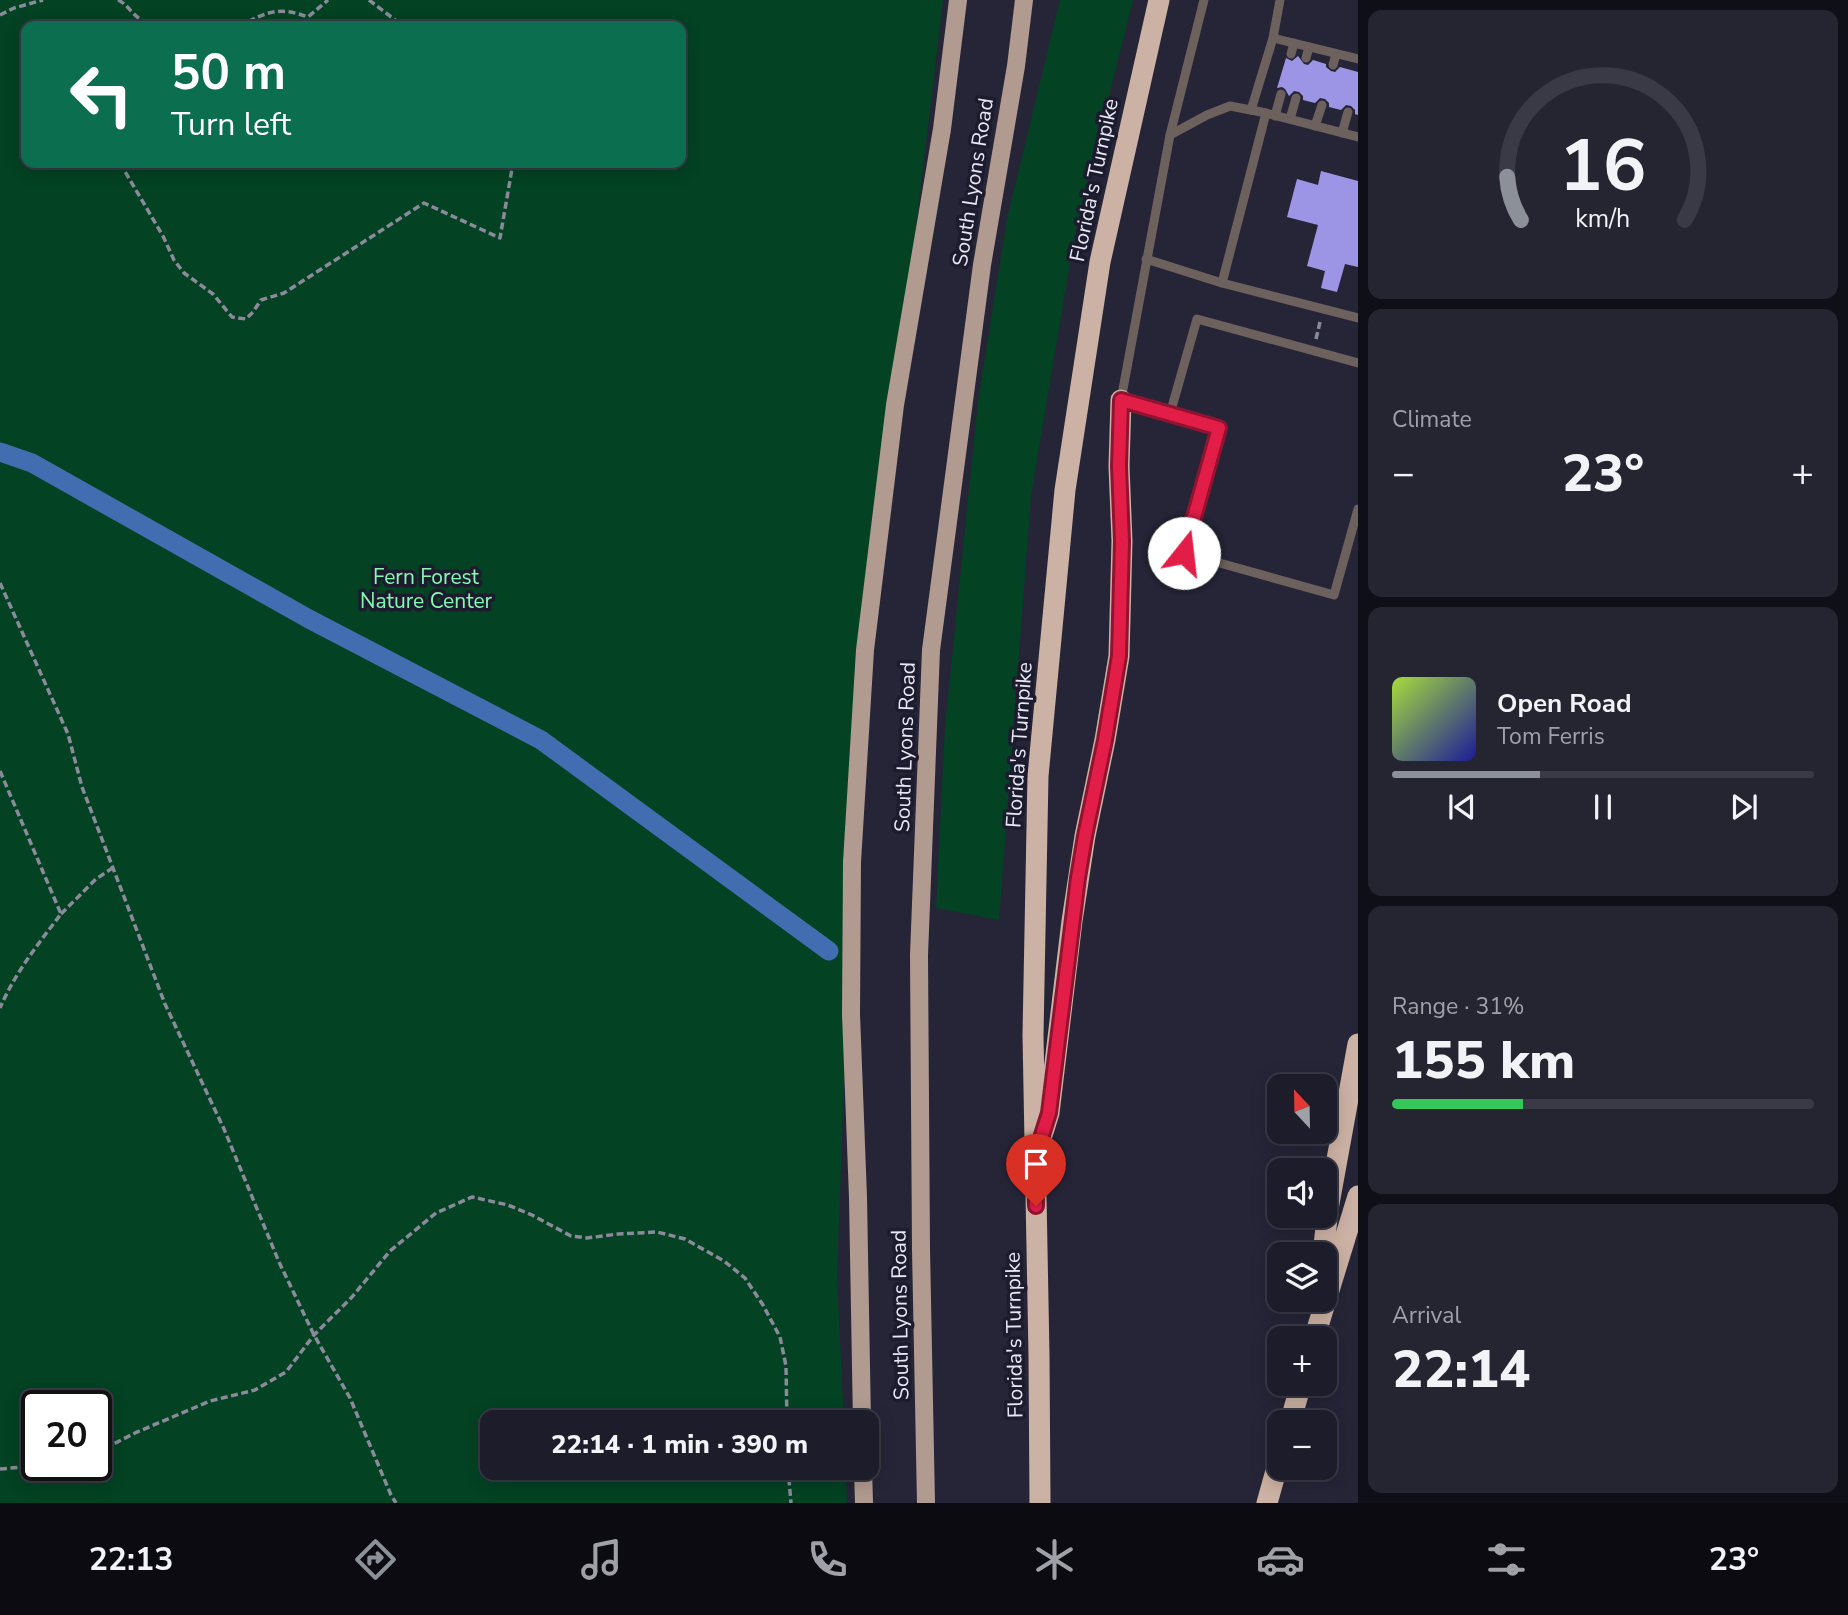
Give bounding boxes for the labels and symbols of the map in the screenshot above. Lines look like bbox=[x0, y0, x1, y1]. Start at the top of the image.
street label: South Lyons Road bbox=[946, 96, 1000, 268]
street label: Florida's Turnpike bbox=[1063, 96, 1125, 264]
position arrow bbox=[1147, 516, 1221, 590]
park label: Fern Forest Nature Center bbox=[360, 563, 493, 615]
street label: South Lyons Road bbox=[888, 661, 922, 833]
street label: Florida's Turnpike bbox=[999, 661, 1039, 829]
north arrow bbox=[1267, 1074, 1337, 1144]
pin bbox=[1006, 1134, 1066, 1206]
street label: South Lyons Road bbox=[885, 1230, 915, 1400]
street label: Florida's Turnpike bbox=[999, 1252, 1029, 1418]
speed limit sign: 20 bbox=[21, 1390, 112, 1481]

